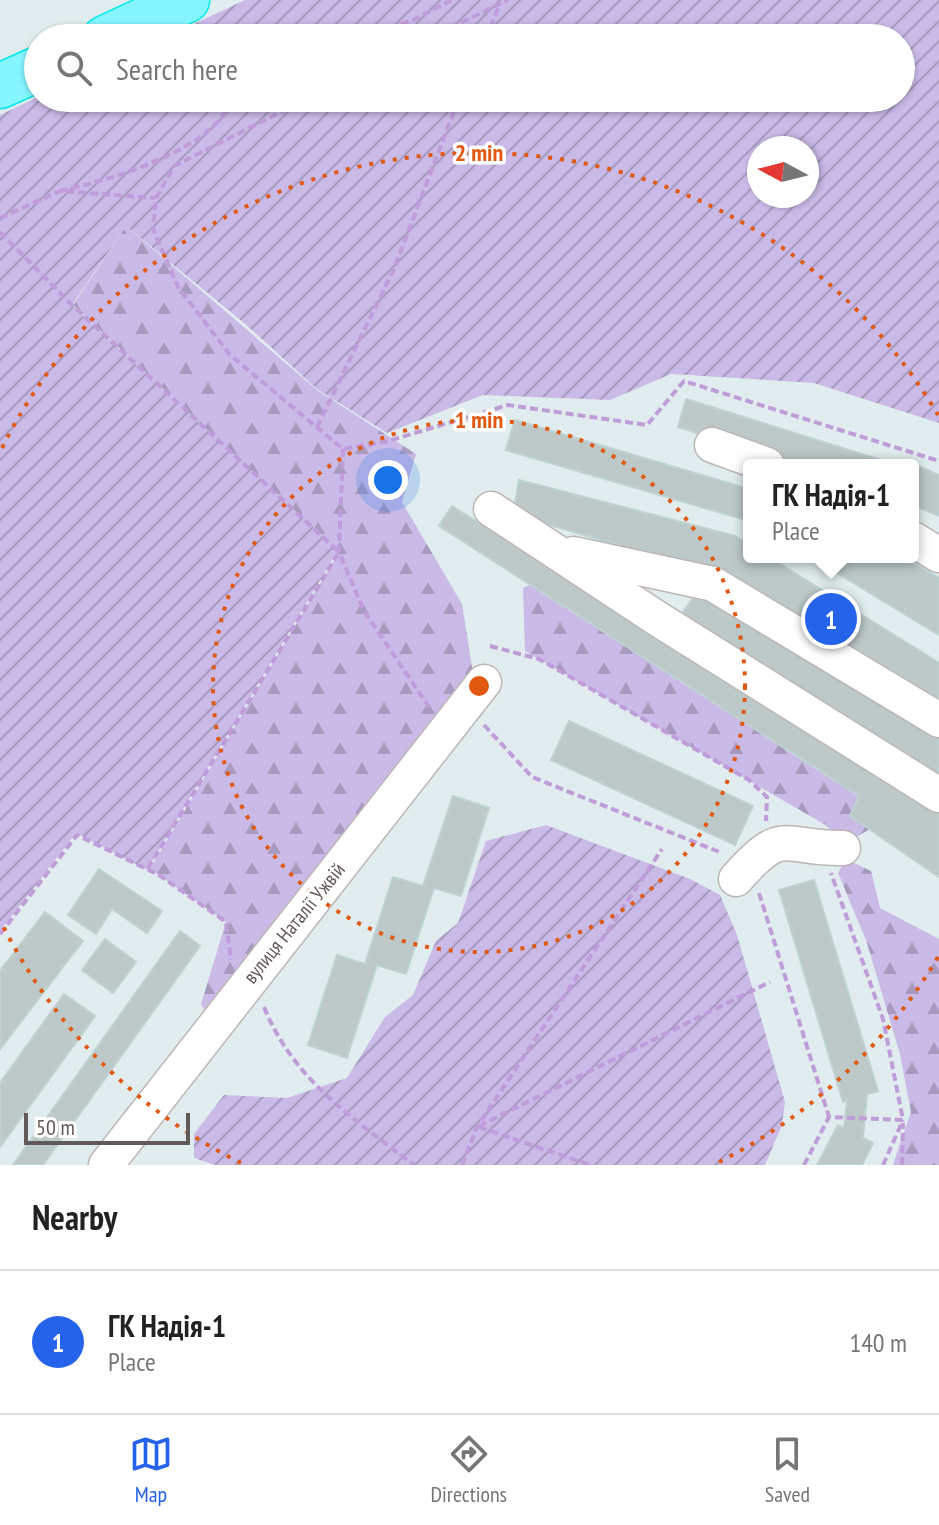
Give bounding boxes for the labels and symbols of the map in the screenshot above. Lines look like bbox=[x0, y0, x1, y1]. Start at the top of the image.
north arrow bbox=[747, 136, 819, 208]
text: 2 min bbox=[455, 137, 503, 168]
text: 1 min bbox=[455, 404, 503, 435]
your location bbox=[368, 460, 408, 500]
pin: 1 bbox=[805, 589, 857, 649]
centre of rings bbox=[465, 672, 493, 700]
street label: вулиця Наталії Ужвій bbox=[237, 857, 351, 989]
scale bar bbox=[24, 1109, 190, 1145]

